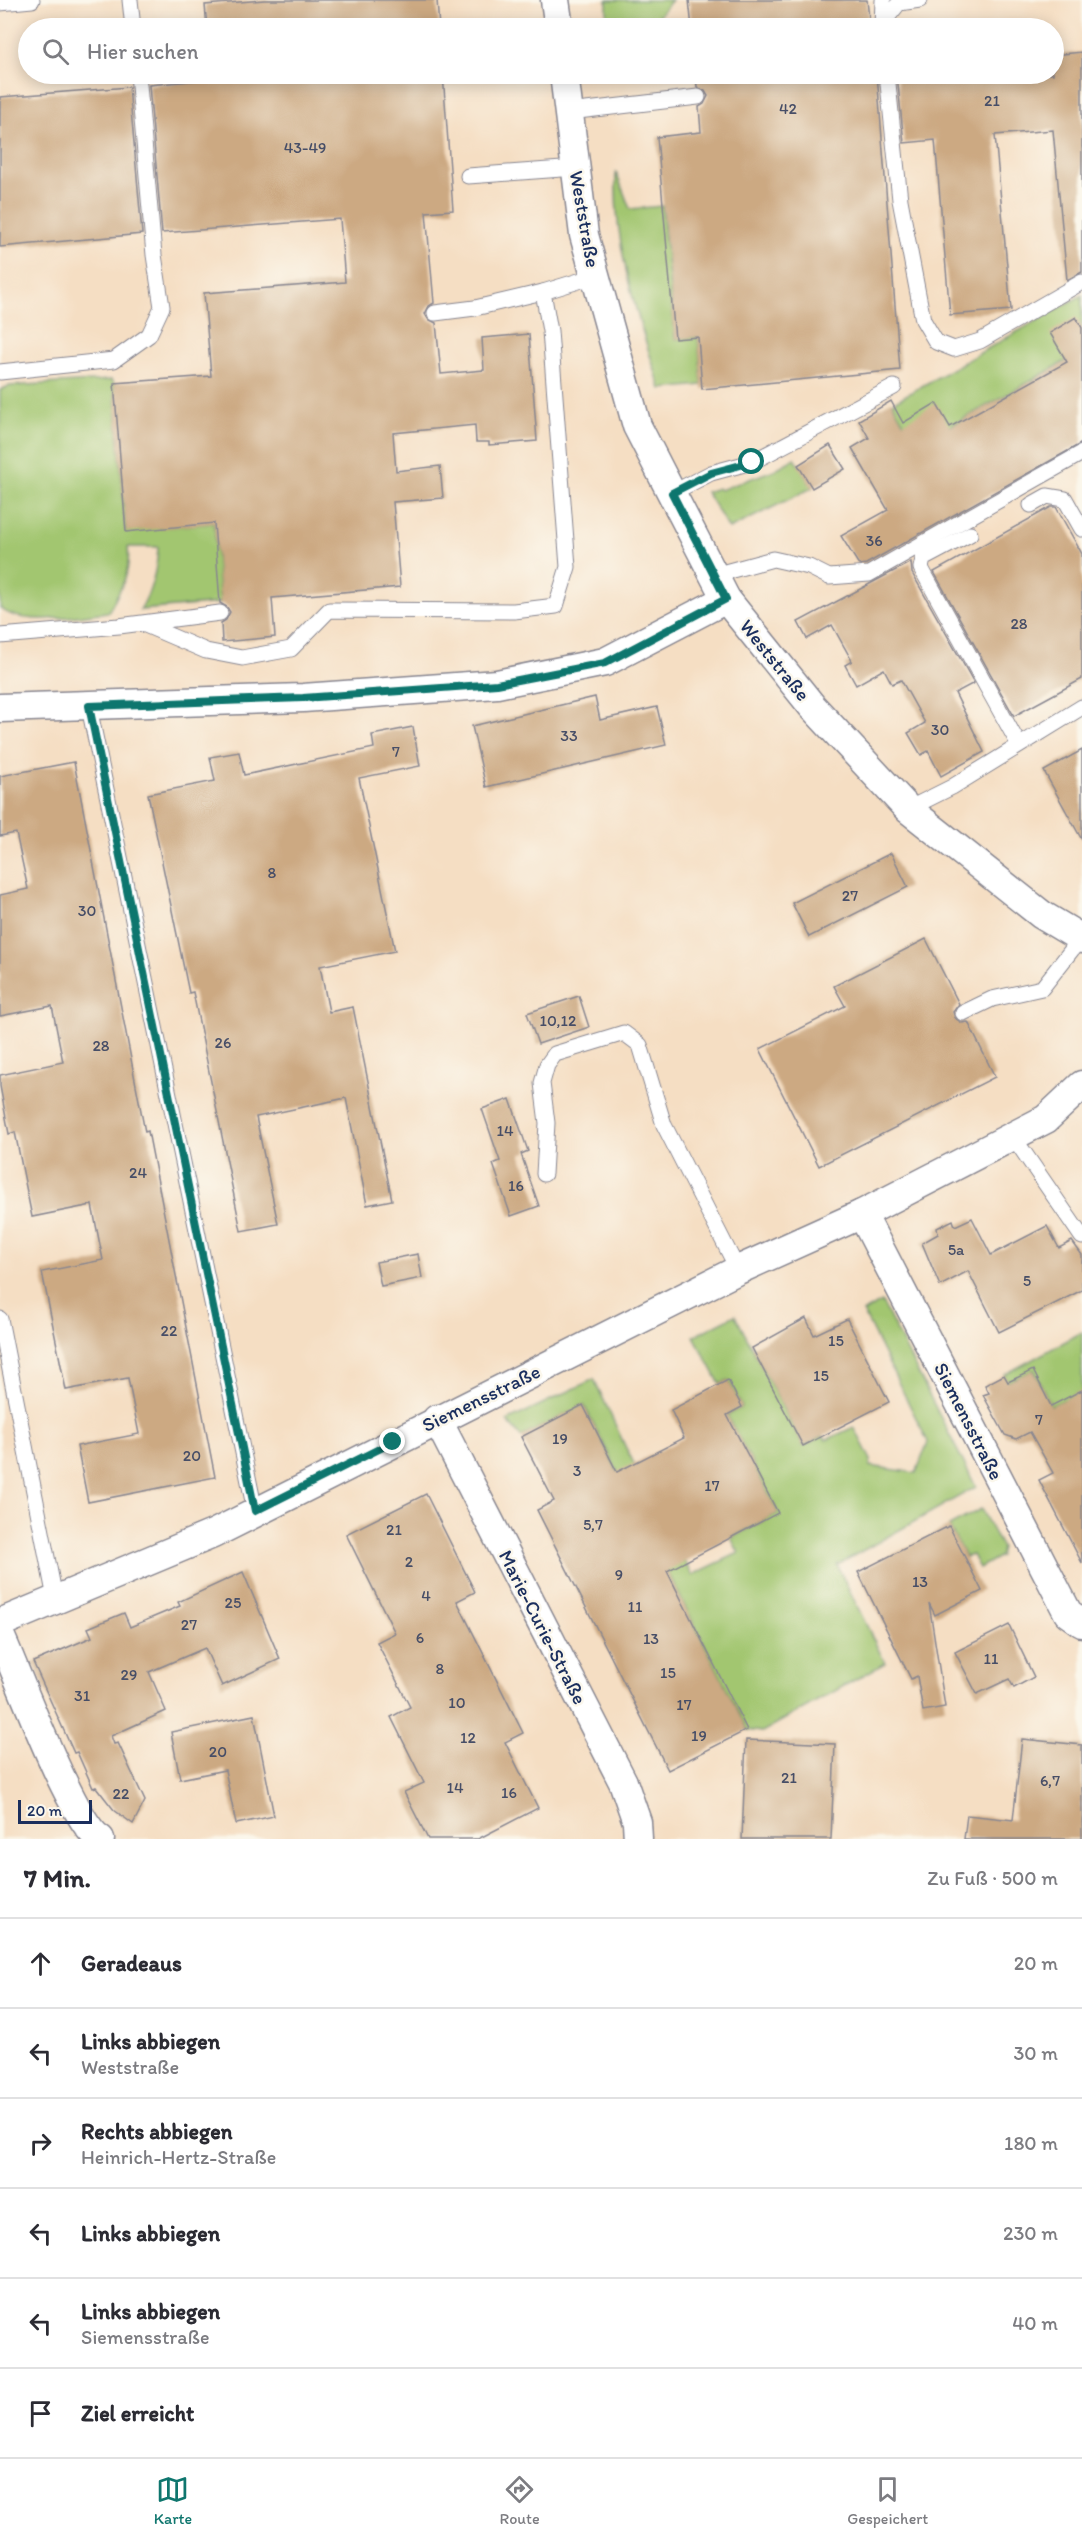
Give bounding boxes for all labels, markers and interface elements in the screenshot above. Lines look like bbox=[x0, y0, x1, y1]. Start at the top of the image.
search box bbox=[18, 18, 1064, 84]
icon: search bbox=[39, 35, 72, 68]
text: Hier suchen bbox=[87, 38, 198, 65]
house number: 21 bbox=[984, 91, 1000, 110]
house number: 42 bbox=[779, 99, 798, 118]
house number: 43-49 bbox=[284, 138, 326, 157]
street label: Weststraße bbox=[565, 169, 605, 269]
route start bbox=[738, 448, 764, 474]
house number: 36 bbox=[865, 531, 883, 550]
street label: Weststraße bbox=[735, 614, 815, 706]
house number: 28 bbox=[1010, 614, 1028, 633]
house number: 30 bbox=[931, 720, 949, 739]
house number: 33 bbox=[560, 726, 578, 745]
house number: 7 bbox=[392, 742, 400, 761]
house number: 8 bbox=[268, 863, 277, 882]
house number: 27 bbox=[842, 886, 858, 905]
house number: 30 bbox=[78, 901, 96, 920]
house number: 10,12 bbox=[540, 1011, 577, 1030]
house number: 26 bbox=[215, 1033, 231, 1052]
house number: 28 bbox=[92, 1036, 110, 1055]
house number: 14 bbox=[496, 1121, 514, 1140]
house number: 24 bbox=[129, 1163, 147, 1182]
house number: 16 bbox=[508, 1176, 524, 1195]
house number: 5a bbox=[948, 1240, 965, 1259]
house number: 5 bbox=[1023, 1271, 1031, 1290]
house number: 22 bbox=[161, 1321, 178, 1340]
house number: 15 bbox=[828, 1331, 844, 1350]
street label: Siemensstraße bbox=[929, 1358, 1009, 1484]
street label: Siemensstraße bbox=[418, 1359, 544, 1437]
house number: 15 bbox=[813, 1366, 829, 1385]
house number: 7 bbox=[1035, 1410, 1043, 1429]
route end bbox=[379, 1428, 405, 1454]
house number: 19 bbox=[552, 1429, 568, 1448]
house number: 20 bbox=[183, 1446, 201, 1465]
house number: 3 bbox=[573, 1461, 582, 1480]
house number: 17 bbox=[704, 1476, 720, 1495]
house number: 5,7 bbox=[583, 1515, 603, 1534]
house number: 21 bbox=[386, 1520, 402, 1539]
street label: Marie-Curie-Straße bbox=[494, 1546, 592, 1708]
house number: 2 bbox=[405, 1552, 414, 1571]
house number: 9 bbox=[615, 1565, 623, 1584]
house number: 13 bbox=[912, 1572, 928, 1591]
house number: 4 bbox=[421, 1586, 431, 1605]
house number: 25 bbox=[225, 1593, 241, 1612]
house number: 11 bbox=[628, 1597, 643, 1616]
house number: 27 bbox=[181, 1615, 197, 1634]
house number: 6 bbox=[416, 1628, 424, 1647]
house number: 13 bbox=[643, 1629, 659, 1648]
house number: 11 bbox=[984, 1649, 999, 1668]
house number: 8 bbox=[436, 1659, 445, 1678]
house number: 15 bbox=[660, 1663, 676, 1682]
house number: 29 bbox=[121, 1665, 137, 1684]
house number: 31 bbox=[74, 1686, 91, 1705]
house number: 10 bbox=[448, 1693, 466, 1712]
house number: 17 bbox=[676, 1695, 692, 1714]
house number: 19 bbox=[691, 1726, 707, 1745]
house number: 12 bbox=[460, 1728, 477, 1747]
house number: 20 bbox=[209, 1742, 227, 1761]
house number: 21 bbox=[781, 1768, 797, 1787]
house number: 6,7 bbox=[1040, 1771, 1060, 1790]
house number: 14 bbox=[446, 1778, 464, 1797]
house number: 16 bbox=[501, 1783, 517, 1802]
house number: 22 bbox=[113, 1784, 130, 1803]
scale bar bbox=[18, 1797, 92, 1824]
text: 20 m bbox=[27, 1801, 62, 1820]
text: 7 Min. bbox=[24, 1862, 91, 1894]
text: Zu Fuß · 500 m bbox=[927, 1866, 1058, 1890]
icon: ahead bbox=[24, 1947, 57, 1980]
text: Geradeaus bbox=[81, 1950, 182, 1977]
text: 20 m bbox=[1014, 1951, 1058, 1975]
text: Links abbiegen bbox=[81, 2028, 220, 2055]
icon: left bbox=[24, 2037, 57, 2070]
text: 30 m bbox=[1013, 2041, 1058, 2065]
text: Weststraße bbox=[81, 2055, 179, 2079]
text: Rechts abbiegen bbox=[81, 2118, 233, 2145]
icon: right bbox=[24, 2127, 57, 2160]
text: 180 m bbox=[1004, 2131, 1058, 2155]
text: Heinrich-Hertz-Straße bbox=[81, 2145, 276, 2169]
icon: left bbox=[24, 2217, 57, 2250]
text: Links abbiegen bbox=[81, 2220, 220, 2247]
text: 230 m bbox=[1003, 2221, 1058, 2245]
text: Links abbiegen bbox=[81, 2298, 220, 2325]
icon: left bbox=[24, 2307, 57, 2340]
text: 40 m bbox=[1012, 2311, 1058, 2335]
text: Siemensstraße bbox=[81, 2325, 209, 2349]
icon: arrive bbox=[24, 2397, 57, 2430]
text: Ziel erreicht bbox=[81, 2400, 194, 2427]
tab: Karte bbox=[154, 2473, 192, 2528]
tab: Route bbox=[500, 2473, 540, 2528]
tab: Gespeichert bbox=[847, 2473, 928, 2528]

